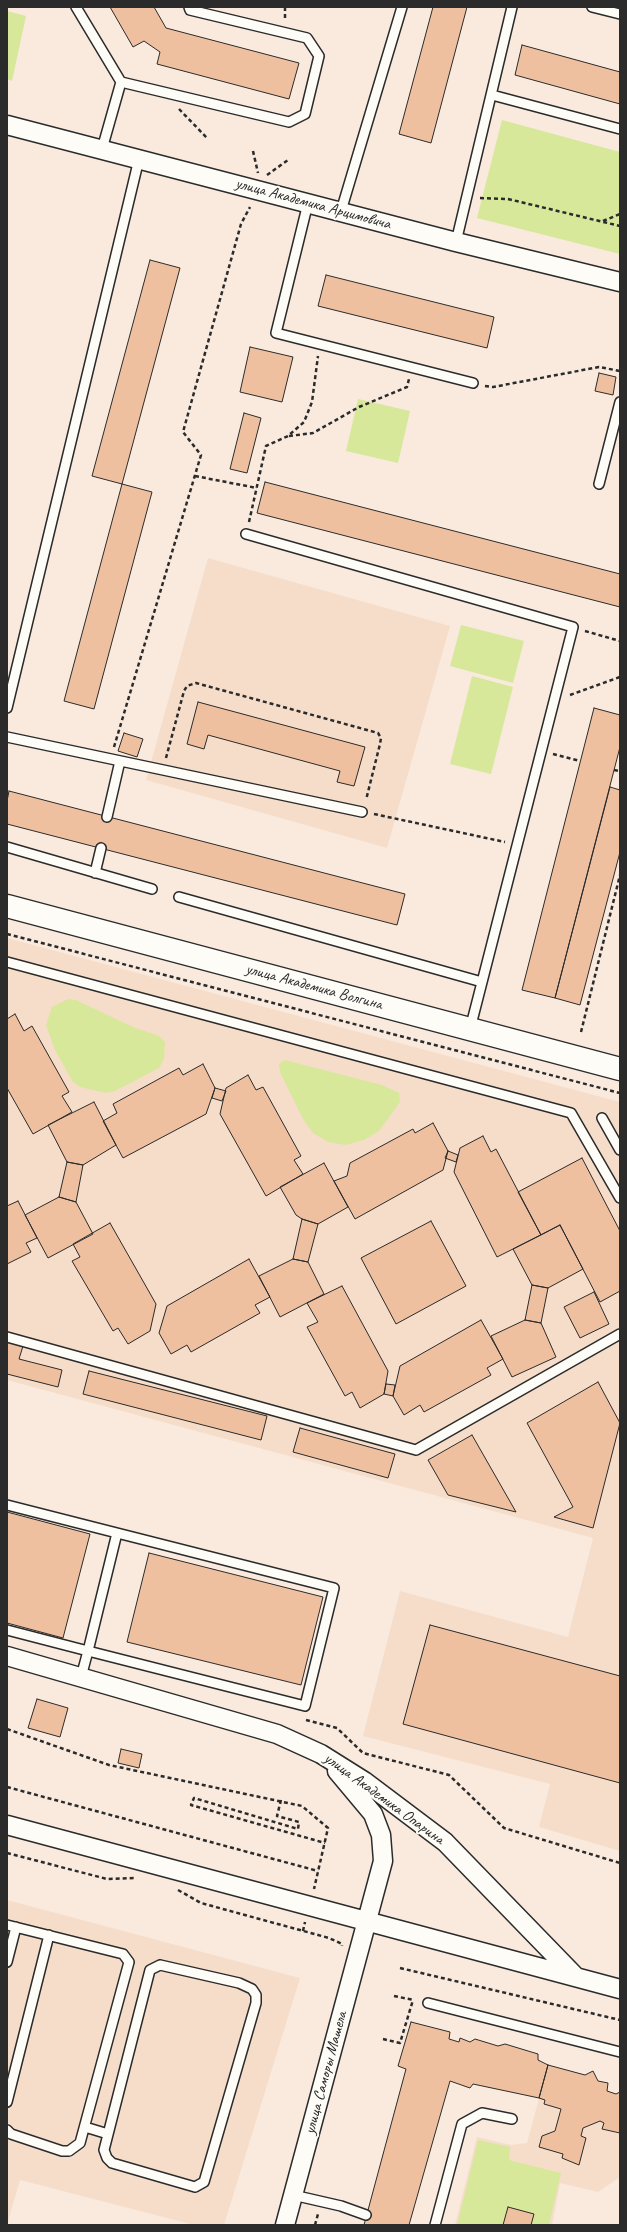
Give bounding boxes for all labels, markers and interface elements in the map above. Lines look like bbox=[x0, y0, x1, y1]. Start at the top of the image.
street label: улица Академика Арцимовича bbox=[233, 174, 393, 234]
street label: улица Академика Волгина bbox=[244, 960, 384, 1014]
street label: улица Академика Опарина bbox=[320, 1749, 448, 1849]
street label: улица Саморы Машела bbox=[300, 2010, 352, 2136]

